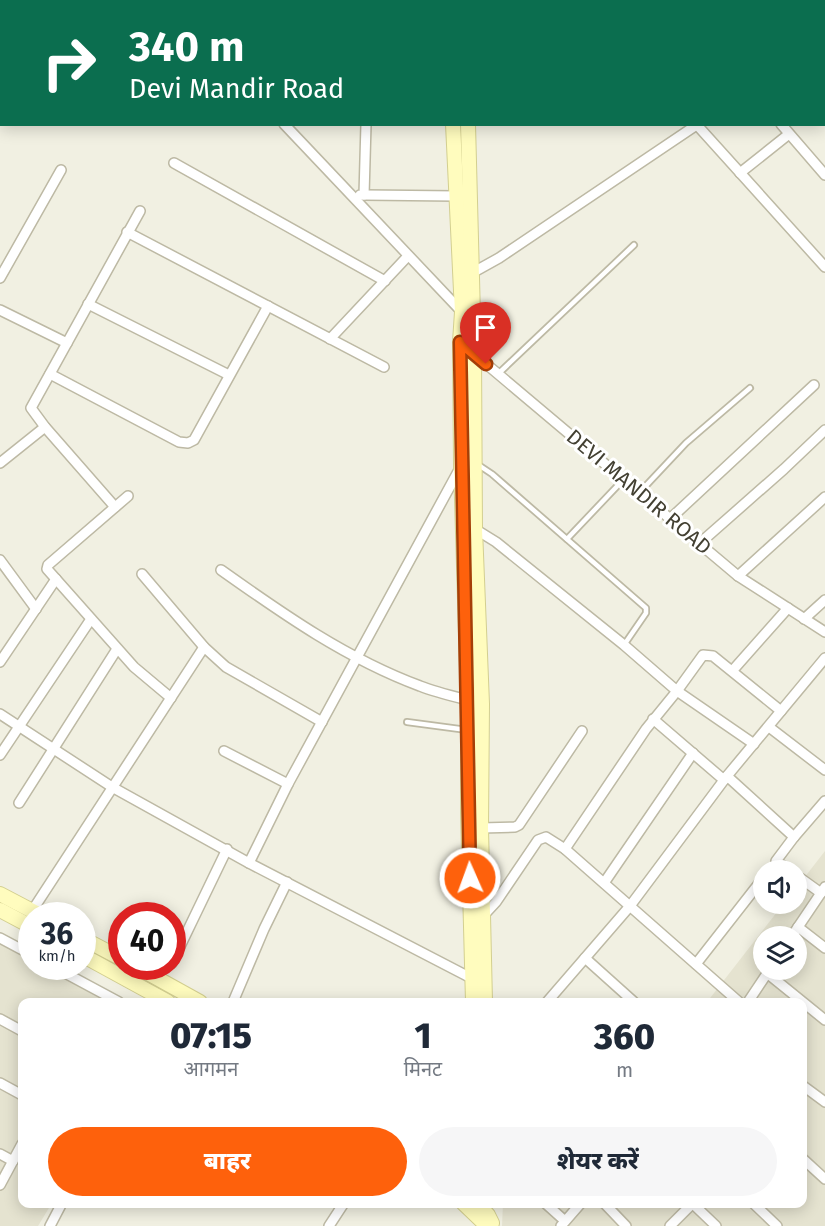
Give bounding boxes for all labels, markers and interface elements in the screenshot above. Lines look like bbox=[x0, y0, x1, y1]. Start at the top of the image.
text: 340 m bbox=[129, 22, 245, 72]
icon: right bbox=[30, 24, 108, 102]
text: Devi Mandir Road bbox=[129, 73, 344, 105]
pin bbox=[460, 302, 511, 364]
icon: arrive bbox=[469, 311, 502, 344]
street label: DEVI MANDIR ROAD bbox=[561, 424, 717, 560]
position arrow bbox=[438, 846, 502, 910]
map controls bbox=[753, 860, 807, 980]
button: sound bbox=[753, 860, 807, 914]
speed limit sign: 40 bbox=[108, 902, 186, 980]
text: 36 bbox=[41, 916, 73, 952]
button: layers bbox=[753, 926, 807, 980]
text: km/h bbox=[38, 947, 76, 965]
text: 07:15 bbox=[170, 1014, 252, 1058]
text: 1 bbox=[414, 1014, 431, 1058]
text: 360 bbox=[594, 1015, 655, 1059]
text: आगमन bbox=[184, 1057, 238, 1081]
text: मिनट bbox=[404, 1057, 442, 1081]
text: m bbox=[616, 1058, 633, 1082]
button: बाहर bbox=[48, 1127, 407, 1196]
button: शेयर करें bbox=[419, 1127, 777, 1196]

